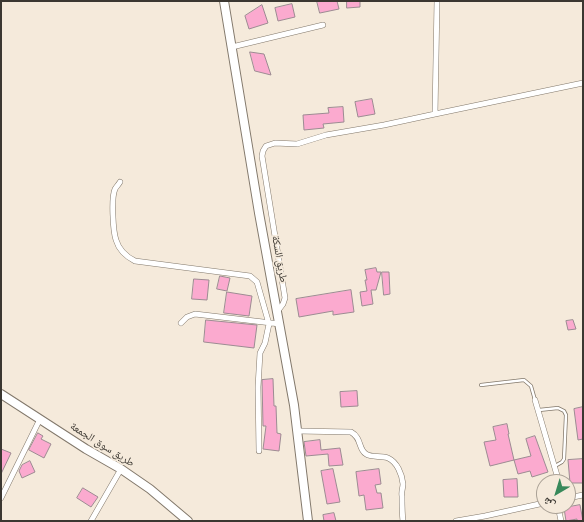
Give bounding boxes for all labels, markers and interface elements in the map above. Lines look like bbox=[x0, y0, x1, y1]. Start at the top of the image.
street label: طريق السكة bbox=[268, 235, 290, 283]
street label: طريق سوق الجمعة bbox=[67, 420, 137, 470]
north arrow bbox=[536, 474, 576, 514]
text: ش bbox=[540, 494, 558, 512]

